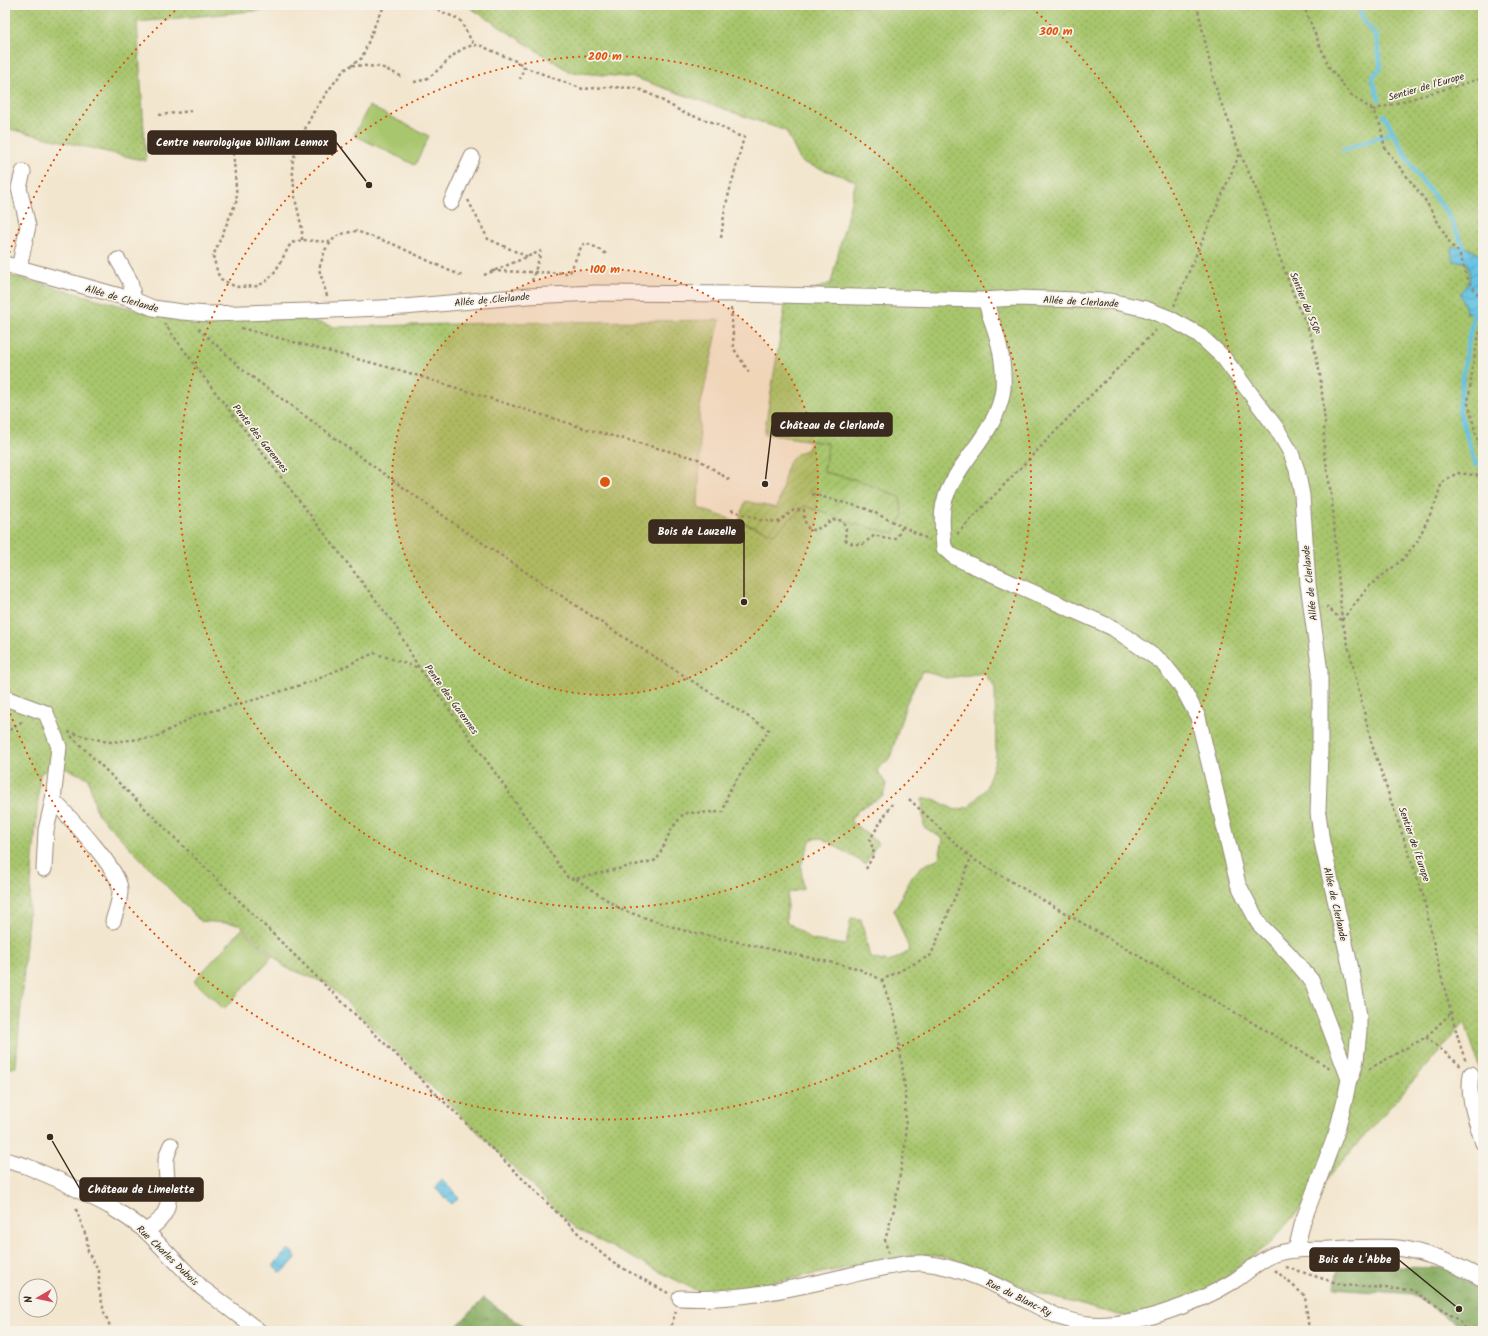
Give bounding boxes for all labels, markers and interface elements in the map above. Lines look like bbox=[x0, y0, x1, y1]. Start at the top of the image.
text: 300 m bbox=[1038, 22, 1073, 41]
text: 200 m bbox=[588, 47, 622, 66]
street label: Sentier de l'Europe bbox=[1386, 68, 1467, 105]
callout: Centre neurologique William Lennox bbox=[148, 131, 336, 154]
text: Centre neurologique William Lennox bbox=[156, 134, 329, 152]
text: 100 m bbox=[590, 260, 620, 279]
street label: Sentier du 550ᵉ bbox=[1285, 270, 1325, 337]
street label: Allée de Clerlande bbox=[83, 281, 161, 317]
street label: Allée de Clerlande bbox=[454, 289, 531, 311]
street label: Allée de Clerlande bbox=[1043, 292, 1120, 312]
street label: Pente des Garennes bbox=[228, 401, 293, 477]
callout: Château de Clerlande bbox=[772, 413, 892, 436]
text: Château de Clerlande bbox=[780, 417, 885, 435]
centre of rings bbox=[598, 475, 612, 489]
callout: Bois de Lauzelle bbox=[649, 520, 744, 543]
text: Bois de Lauzelle bbox=[658, 523, 737, 541]
street label: Allée de Clerlande bbox=[1298, 544, 1322, 621]
street label: Pente des Garennes bbox=[420, 661, 483, 739]
street label: Sentier de l'Europe bbox=[1394, 805, 1435, 884]
street label: Allée de Clerlande bbox=[1319, 866, 1351, 943]
callout: Château de Limelette bbox=[80, 1178, 203, 1201]
text: Château de Limelette bbox=[88, 1181, 195, 1199]
street label: Rue Charles Dubois bbox=[132, 1222, 203, 1290]
callout: Bois de L'Abbe bbox=[1310, 1248, 1399, 1271]
text: Bois de L'Abbe bbox=[1319, 1251, 1392, 1269]
street label: Rue du Blanc-Ry bbox=[983, 1275, 1054, 1321]
north arrow bbox=[18, 1278, 58, 1318]
text: N bbox=[20, 1295, 39, 1304]

